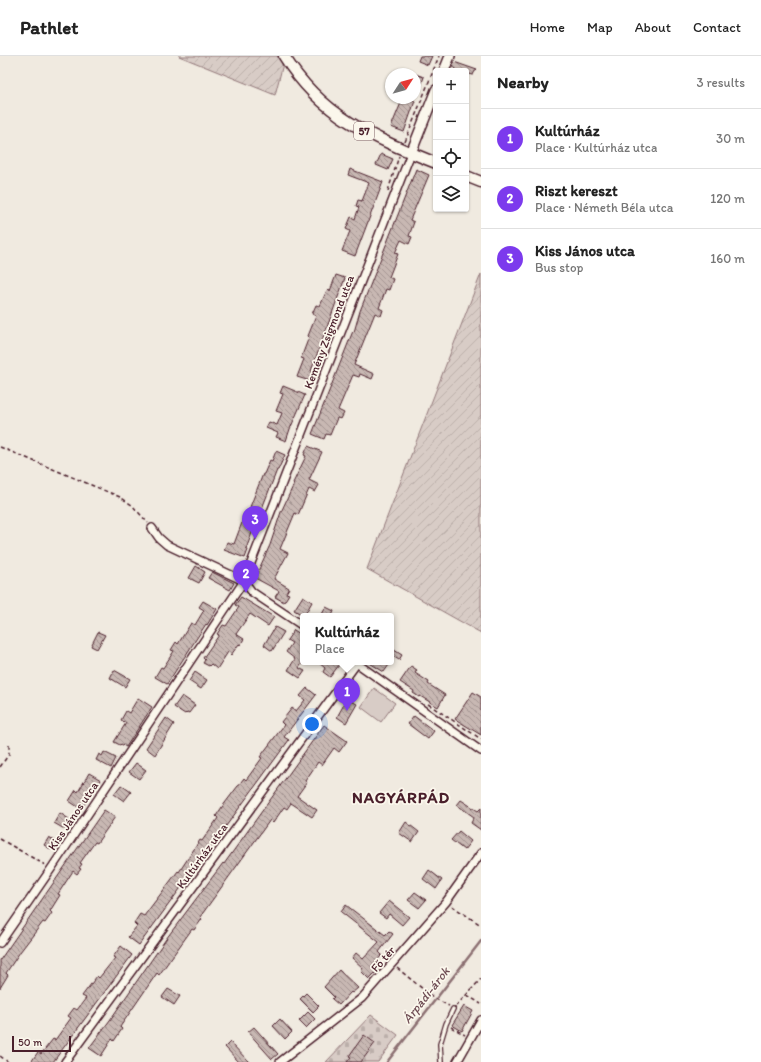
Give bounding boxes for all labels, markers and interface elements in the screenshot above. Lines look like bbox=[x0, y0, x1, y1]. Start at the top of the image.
text: Pathlet bbox=[20, 16, 78, 39]
text: Home bbox=[530, 19, 565, 36]
text: Map bbox=[587, 19, 613, 36]
text: About bbox=[635, 19, 671, 36]
text: Contact bbox=[693, 19, 741, 36]
north arrow bbox=[385, 68, 421, 104]
map controls bbox=[433, 68, 469, 212]
button: + bbox=[433, 68, 469, 104]
text: Nearby bbox=[497, 72, 549, 92]
text: 3 results bbox=[696, 75, 745, 90]
button: − bbox=[433, 104, 469, 140]
road number: 57 bbox=[354, 122, 374, 140]
text: Kultúrház bbox=[535, 122, 600, 140]
text: 1 bbox=[507, 131, 513, 146]
text: 30 m bbox=[716, 131, 745, 146]
button: locate bbox=[433, 140, 469, 176]
text: Place · Kultúrház utca bbox=[535, 140, 657, 155]
button: layers bbox=[433, 176, 469, 212]
text: Riszt kereszt bbox=[535, 182, 618, 200]
text: 2 bbox=[507, 191, 513, 206]
text: 120 m bbox=[710, 191, 745, 206]
text: Place · Németh Béla utca bbox=[535, 200, 674, 215]
text: Kiss János utca bbox=[535, 242, 635, 260]
text: 3 bbox=[506, 251, 514, 266]
text: 160 m bbox=[710, 251, 745, 266]
text: Bus stop bbox=[535, 260, 583, 275]
street label: Kemény Zsigmond utca bbox=[301, 273, 357, 391]
pin: 3 bbox=[242, 506, 268, 539]
pin: 2 bbox=[233, 560, 259, 593]
popup bbox=[300, 613, 394, 665]
text: Kultúrház bbox=[315, 623, 379, 641]
text: Place bbox=[315, 641, 345, 656]
pin: 1 bbox=[334, 678, 360, 711]
your location bbox=[302, 714, 322, 734]
street label: Kiss János utca bbox=[45, 778, 102, 853]
district label: NAGYÁRPÁD bbox=[352, 788, 450, 807]
street label: Kultúrház utca bbox=[174, 821, 230, 891]
street label: Fő tér bbox=[368, 943, 398, 975]
water label: Árpádi-árok bbox=[399, 963, 454, 1026]
scale bar bbox=[12, 1034, 71, 1053]
text: 50 m bbox=[18, 1036, 42, 1049]

